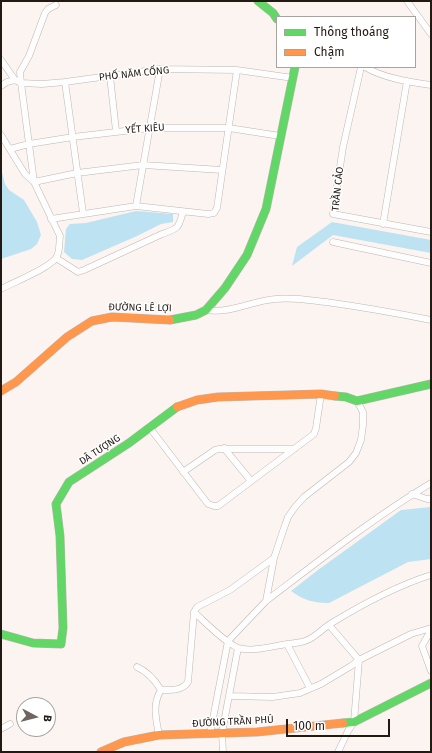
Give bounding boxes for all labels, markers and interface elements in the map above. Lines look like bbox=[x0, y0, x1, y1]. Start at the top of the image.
legend bbox=[276, 16, 416, 68]
text: Thông thoáng bbox=[314, 25, 389, 39]
text: Chậm bbox=[314, 45, 344, 59]
street label: PHỐ NĂM CỐNG bbox=[98, 64, 170, 84]
street label: YẾT KIÊU bbox=[125, 122, 165, 136]
street label: TRẦN CẢO bbox=[330, 166, 346, 212]
street label: ĐƯỜNG LÊ LỢI bbox=[108, 301, 172, 315]
street label: DÃ TƯỢNG bbox=[77, 432, 123, 468]
north arrow bbox=[16, 697, 56, 737]
scale bar bbox=[288, 711, 392, 737]
text: B bbox=[41, 714, 54, 723]
street label: ĐƯỜNG TRẦN PHÚ bbox=[192, 714, 274, 730]
text: 100 m bbox=[293, 719, 325, 733]

